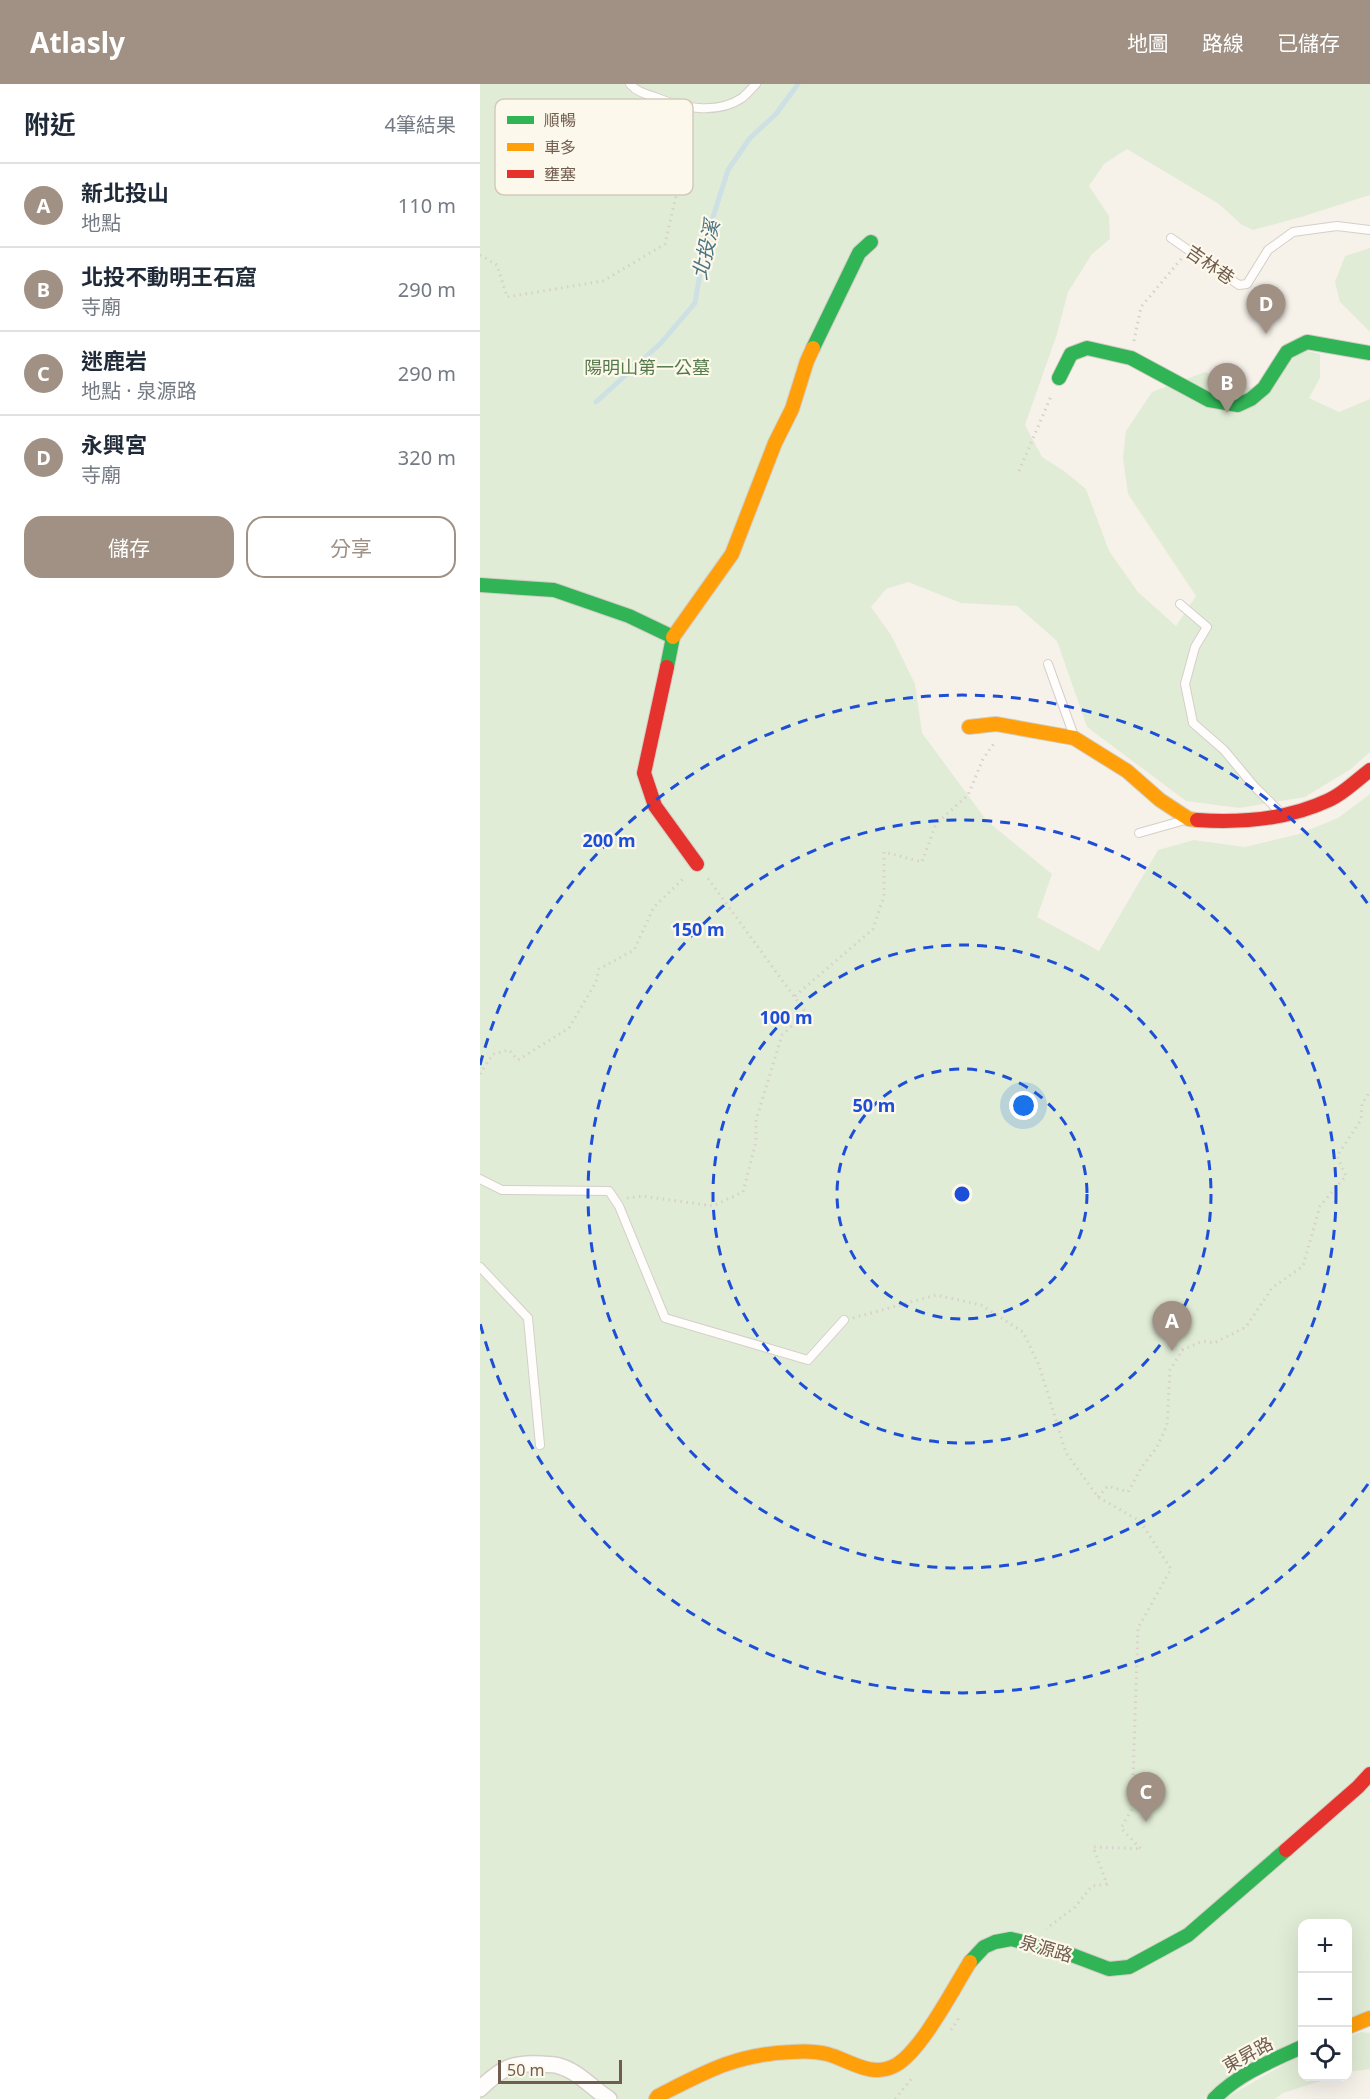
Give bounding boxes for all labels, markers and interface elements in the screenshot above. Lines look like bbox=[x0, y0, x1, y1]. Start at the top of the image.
text: Atlasly bbox=[30, 23, 125, 61]
text: 地圖 bbox=[1127, 29, 1169, 57]
text: 路線 bbox=[1202, 29, 1244, 57]
text: 已儲存 bbox=[1277, 29, 1340, 57]
legend bbox=[495, 99, 693, 195]
text: 附近 bbox=[24, 106, 76, 142]
text: 順暢 bbox=[544, 109, 576, 131]
text: 4筆結果 bbox=[385, 111, 456, 138]
text: 車多 bbox=[544, 136, 576, 158]
text: 壅塞 bbox=[544, 163, 576, 185]
text: 新北投山 bbox=[81, 177, 169, 207]
text: A bbox=[37, 192, 50, 219]
text: 110 m bbox=[398, 192, 456, 219]
text: 地點 bbox=[81, 209, 121, 236]
water label: 北投溪 bbox=[686, 215, 726, 282]
street label: 吉林巷 bbox=[1182, 239, 1240, 289]
text: 北投不動明王石窟 bbox=[81, 261, 257, 291]
text: B bbox=[37, 276, 50, 303]
text: 290 m bbox=[398, 276, 456, 303]
pin: D bbox=[1246, 284, 1286, 334]
text: 寺廟 bbox=[81, 293, 121, 320]
text: 迷鹿岩 bbox=[81, 345, 147, 375]
park label: 陽明山第一公墓 bbox=[584, 355, 710, 379]
text: C bbox=[37, 360, 50, 387]
text: 290 m bbox=[398, 360, 456, 387]
pin: B bbox=[1208, 364, 1246, 413]
text: 地點 · 泉源路 bbox=[81, 377, 197, 404]
text: 永興宮 bbox=[81, 429, 147, 459]
text: D bbox=[36, 444, 51, 471]
text: 320 m bbox=[398, 444, 456, 471]
text: 寺廟 bbox=[81, 461, 121, 488]
button: 儲存 bbox=[24, 516, 234, 578]
button: 分享 bbox=[246, 516, 456, 578]
text: 200 m bbox=[582, 828, 636, 852]
text: 150 m bbox=[671, 917, 725, 941]
text: 100 m bbox=[759, 1005, 813, 1029]
your location bbox=[1009, 1091, 1038, 1120]
text: 50 m bbox=[853, 1093, 895, 1117]
centre of rings bbox=[952, 1184, 972, 1204]
pin: A bbox=[1152, 1302, 1192, 1351]
pin: C bbox=[1126, 1772, 1166, 1822]
map controls bbox=[1298, 1919, 1352, 2081]
button: + bbox=[1298, 1919, 1352, 1973]
street label: 泉源路 bbox=[1017, 1929, 1076, 1967]
button: − bbox=[1298, 1973, 1352, 2027]
button: locate bbox=[1298, 2027, 1352, 2081]
street label: 東昇路 bbox=[1218, 2031, 1277, 2078]
scale bar bbox=[498, 2057, 622, 2084]
text: 50 m bbox=[507, 2059, 544, 2081]

